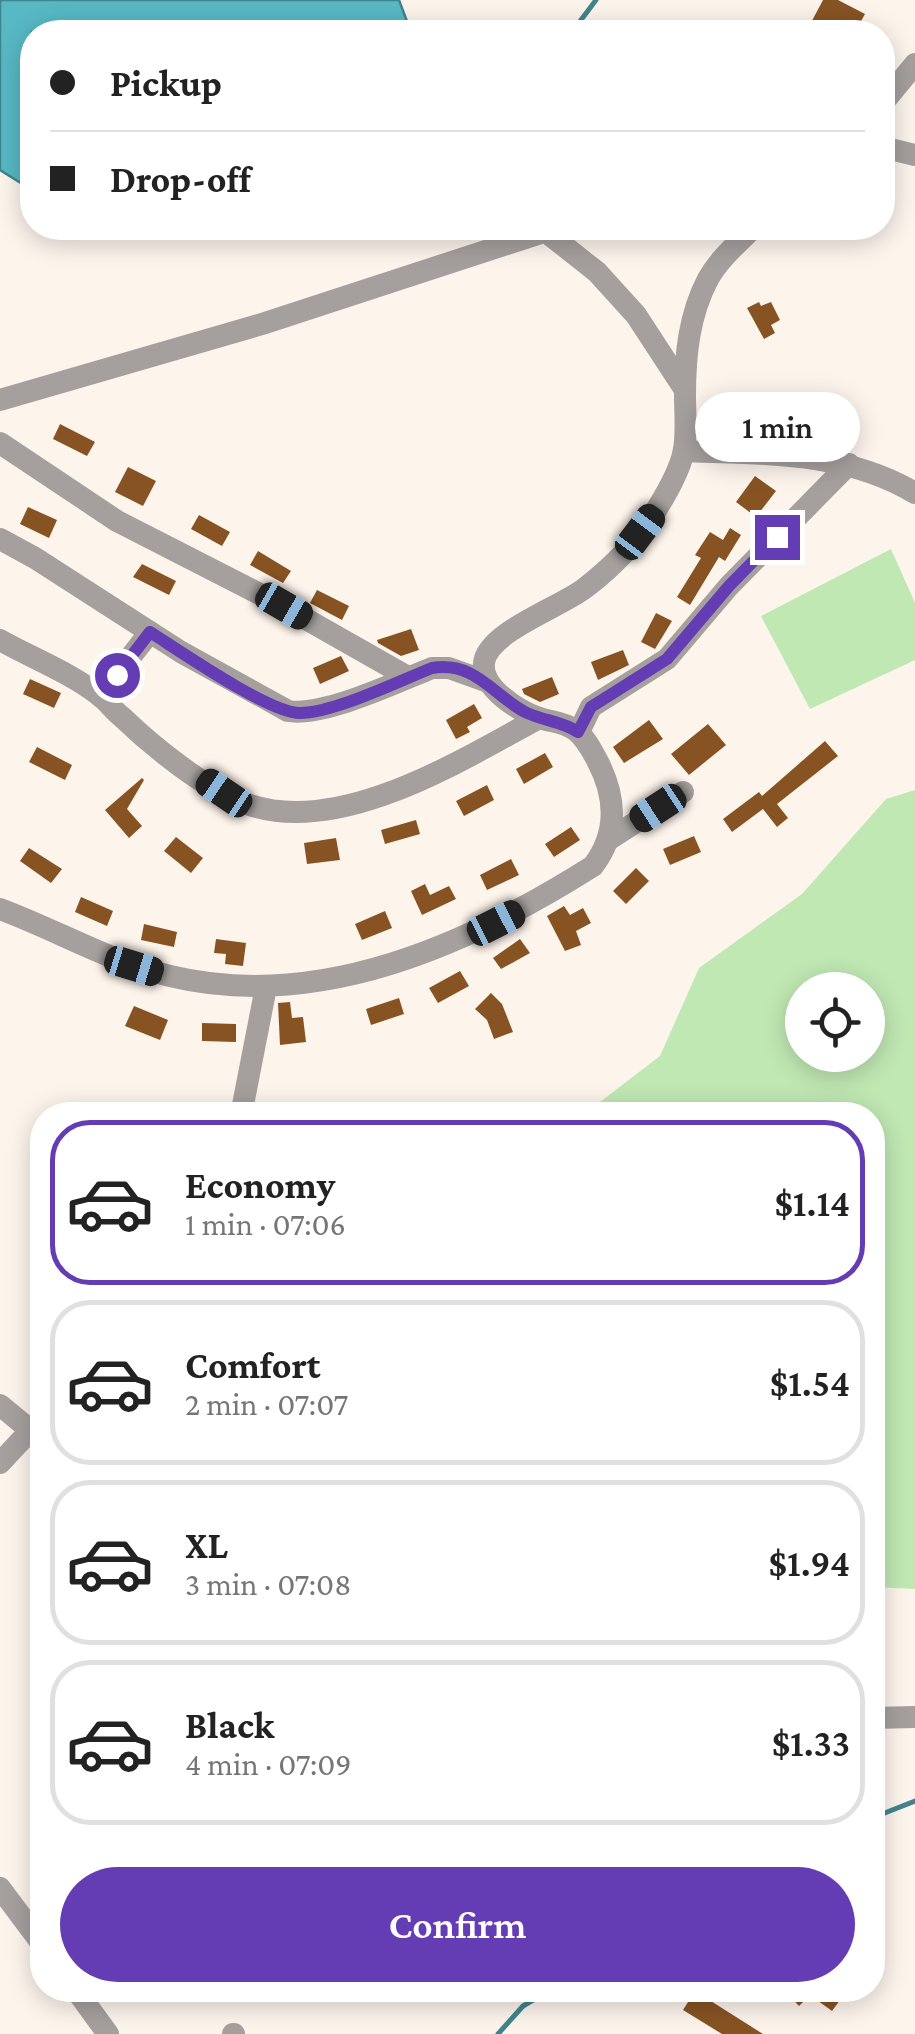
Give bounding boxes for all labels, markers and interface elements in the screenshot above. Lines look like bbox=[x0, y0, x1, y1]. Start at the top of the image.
text: Pickup bbox=[110, 62, 222, 104]
text: Drop-off bbox=[110, 158, 251, 200]
callout: 1 min bbox=[694, 392, 860, 462]
text: 1 min bbox=[742, 409, 813, 445]
car bbox=[610, 499, 670, 565]
route end bbox=[755, 515, 800, 560]
car bbox=[251, 578, 317, 634]
route start bbox=[95, 653, 140, 698]
car bbox=[191, 764, 257, 822]
car bbox=[625, 779, 691, 837]
car bbox=[462, 896, 530, 950]
car bbox=[101, 943, 167, 989]
map controls bbox=[785, 972, 885, 1072]
button: locate bbox=[785, 972, 885, 1072]
icon: car bbox=[65, 1158, 155, 1248]
text: Economy bbox=[185, 1164, 335, 1206]
text: $1.14 bbox=[774, 1182, 850, 1224]
text: 1 min · 07:06 bbox=[185, 1206, 346, 1242]
icon: car bbox=[65, 1338, 155, 1428]
text: Comfort bbox=[185, 1344, 321, 1386]
text: $1.54 bbox=[770, 1362, 850, 1404]
text: 2 min · 07:07 bbox=[185, 1386, 348, 1422]
icon: car bbox=[65, 1518, 155, 1608]
text: XL bbox=[185, 1524, 228, 1566]
text: $1.94 bbox=[769, 1542, 850, 1584]
text: 3 min · 07:08 bbox=[185, 1566, 351, 1602]
icon: car bbox=[65, 1698, 155, 1788]
text: Black bbox=[185, 1704, 274, 1746]
text: $1.33 bbox=[772, 1722, 850, 1764]
text: 4 min · 07:09 bbox=[185, 1746, 352, 1782]
button: Confirm bbox=[60, 1867, 855, 1982]

